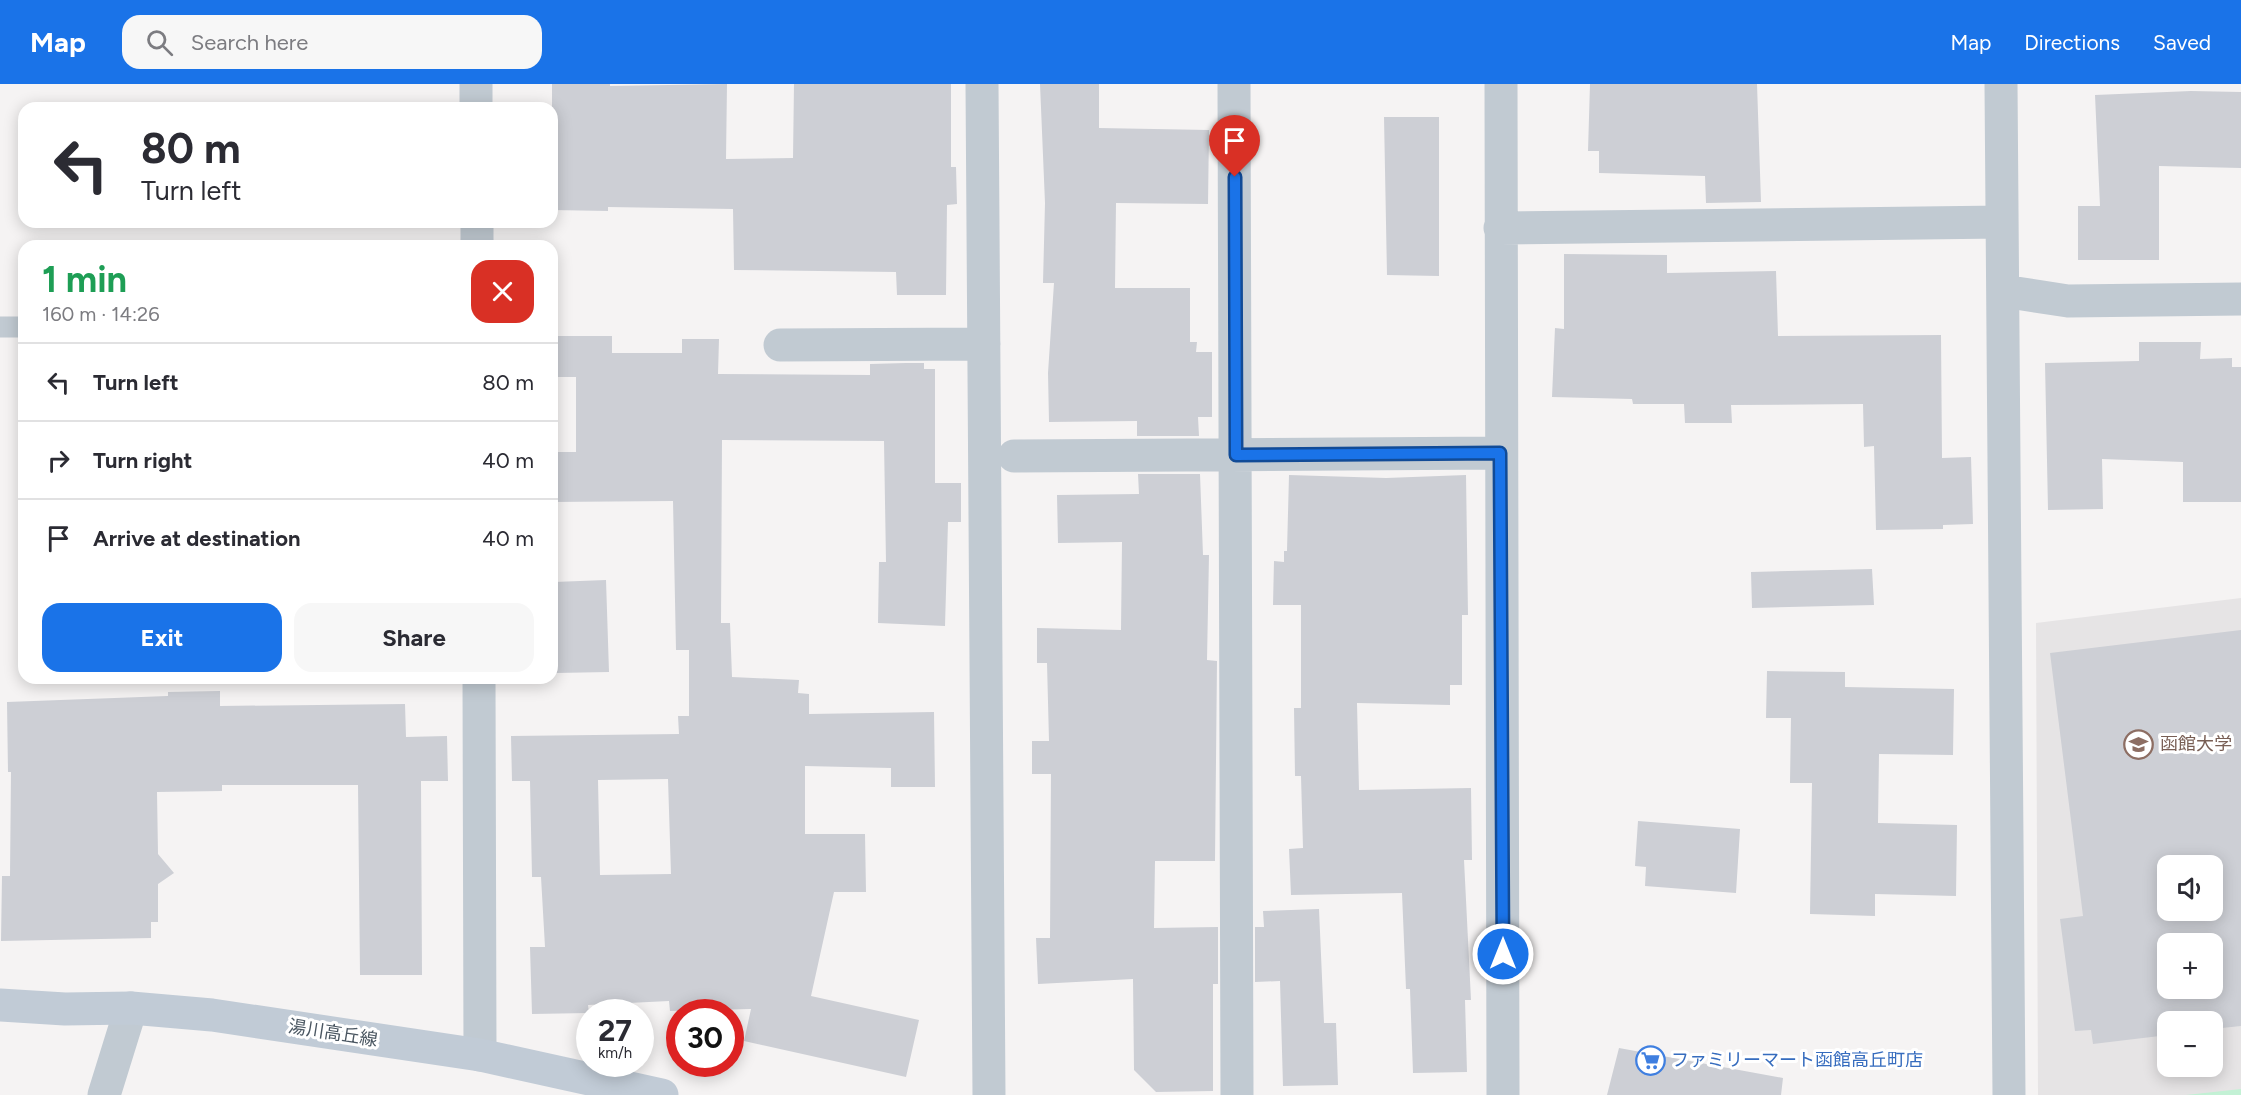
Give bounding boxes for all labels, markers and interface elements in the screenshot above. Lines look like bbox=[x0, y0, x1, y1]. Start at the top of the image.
search box bbox=[122, 15, 542, 69]
text: Map bbox=[30, 25, 86, 59]
icon: search bbox=[143, 26, 176, 59]
text: Search here bbox=[191, 29, 308, 56]
text: Map bbox=[1950, 30, 1991, 55]
text: Directions bbox=[2024, 30, 2120, 55]
text: Saved bbox=[2153, 30, 2211, 55]
pin bbox=[1209, 115, 1260, 177]
text: 80 m bbox=[141, 123, 241, 174]
icon: arrive bbox=[1218, 124, 1251, 157]
icon: left bbox=[42, 126, 120, 204]
text: Turn left bbox=[141, 174, 241, 207]
text: 1 min bbox=[42, 258, 127, 301]
button: close bbox=[471, 260, 534, 323]
text: 160 m · 14:26 bbox=[42, 302, 160, 326]
icon: left bbox=[42, 366, 75, 399]
text: Turn left bbox=[93, 369, 179, 396]
text: 80 m bbox=[482, 369, 534, 396]
icon: right bbox=[42, 444, 75, 477]
text: Turn right bbox=[93, 447, 192, 474]
text: 40 m bbox=[482, 447, 534, 474]
icon: arrive bbox=[42, 522, 75, 555]
text: Arrive at destination bbox=[93, 525, 301, 552]
text: 40 m bbox=[482, 525, 534, 552]
button: Exit bbox=[42, 603, 282, 672]
button: Share bbox=[294, 603, 534, 672]
school or university icon: 函館大学 bbox=[2123, 728, 2155, 760]
place label: 函館大学 bbox=[2160, 733, 2232, 755]
map controls bbox=[2157, 855, 2223, 1077]
button: sound bbox=[2157, 855, 2223, 921]
position arrow bbox=[1471, 922, 1535, 986]
button: + bbox=[2157, 933, 2223, 999]
speed limit sign: 30 bbox=[666, 999, 744, 1077]
button: − bbox=[2157, 1011, 2223, 1077]
text: 27 bbox=[598, 1012, 632, 1049]
street label: 湯川高丘線 bbox=[287, 1015, 379, 1051]
text: km/h bbox=[598, 1044, 632, 1062]
supermarket icon: ファミリーマート函館高丘町店 bbox=[1634, 1044, 1666, 1076]
place label: ファミリーマート函館高丘町店 bbox=[1671, 1049, 1923, 1071]

